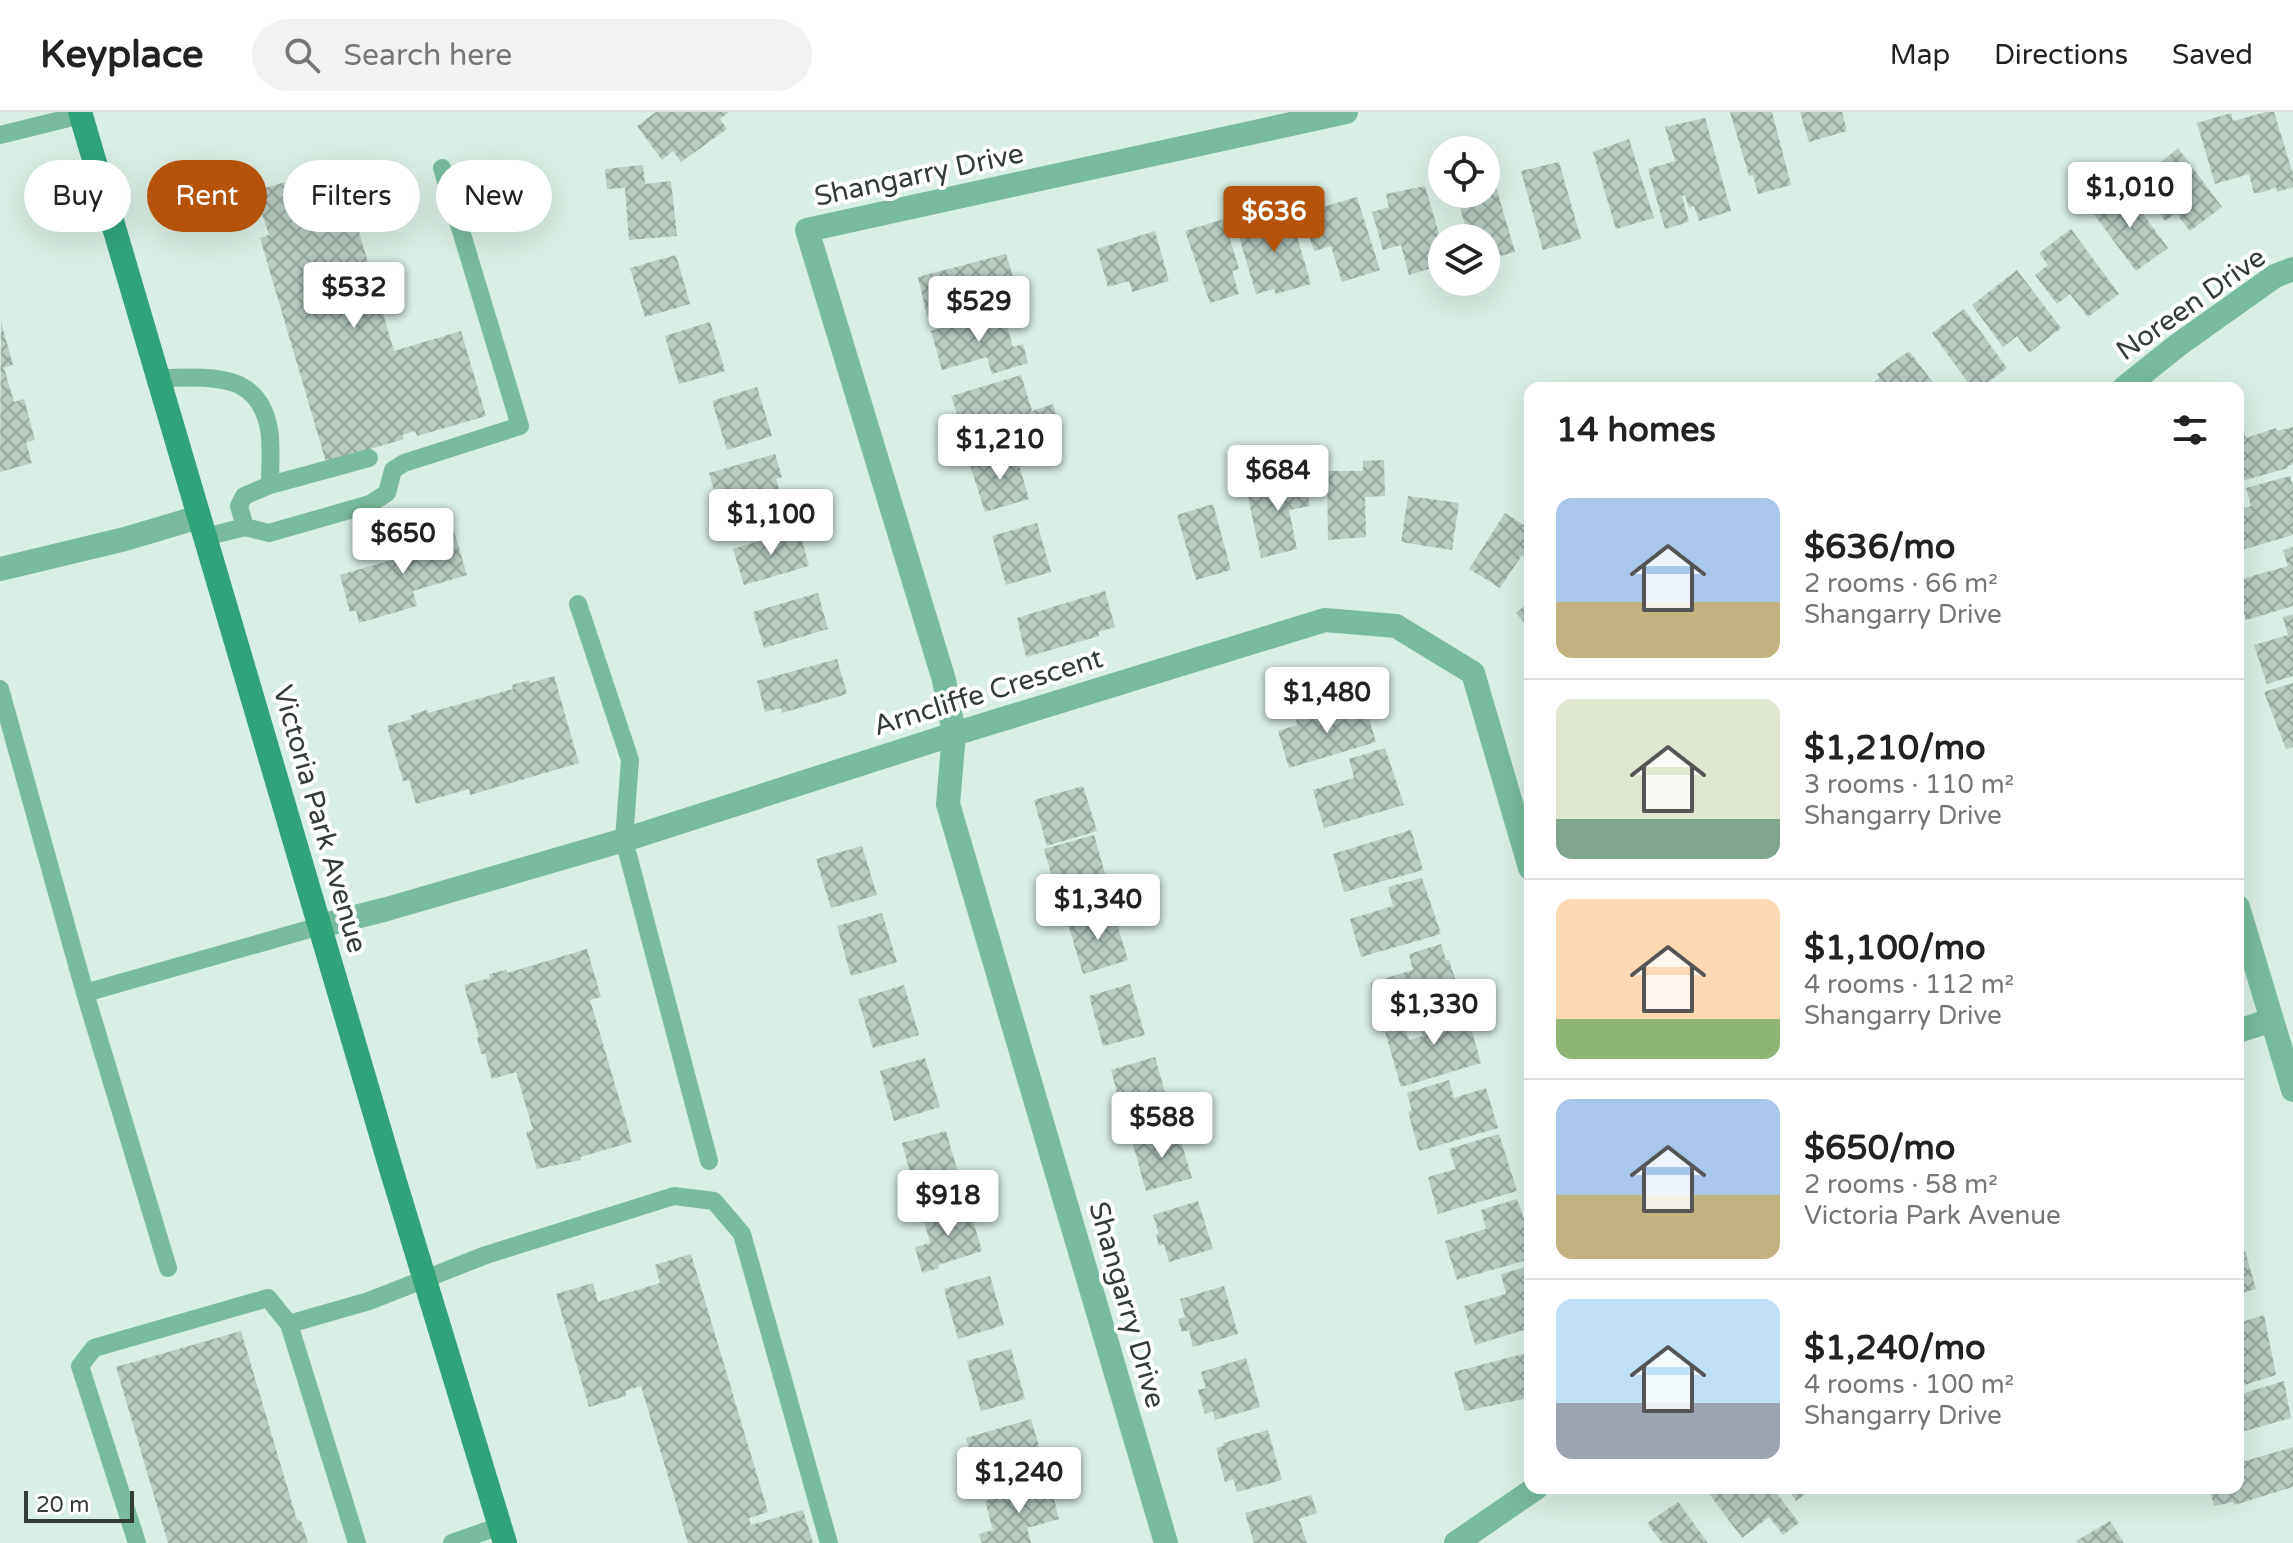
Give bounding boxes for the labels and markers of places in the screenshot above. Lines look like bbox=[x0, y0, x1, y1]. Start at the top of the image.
pin: $1,010 bbox=[2065, 162, 2195, 230]
pin: $636 bbox=[1227, 186, 1321, 254]
pin: $532 bbox=[307, 262, 401, 330]
pin: $529 bbox=[932, 276, 1026, 344]
pin: $1,210 bbox=[935, 414, 1065, 482]
pin: $684 bbox=[1231, 445, 1325, 513]
pin: $1,100 bbox=[706, 489, 836, 557]
pin: $650 bbox=[356, 508, 450, 576]
pin: $1,480 bbox=[1262, 667, 1392, 735]
pin: $1,340 bbox=[1033, 874, 1163, 942]
pin: $1,330 bbox=[1369, 979, 1499, 1047]
pin: $588 bbox=[1115, 1092, 1209, 1160]
pin: $918 bbox=[901, 1170, 995, 1238]
pin: $1,240 bbox=[954, 1447, 1084, 1515]

